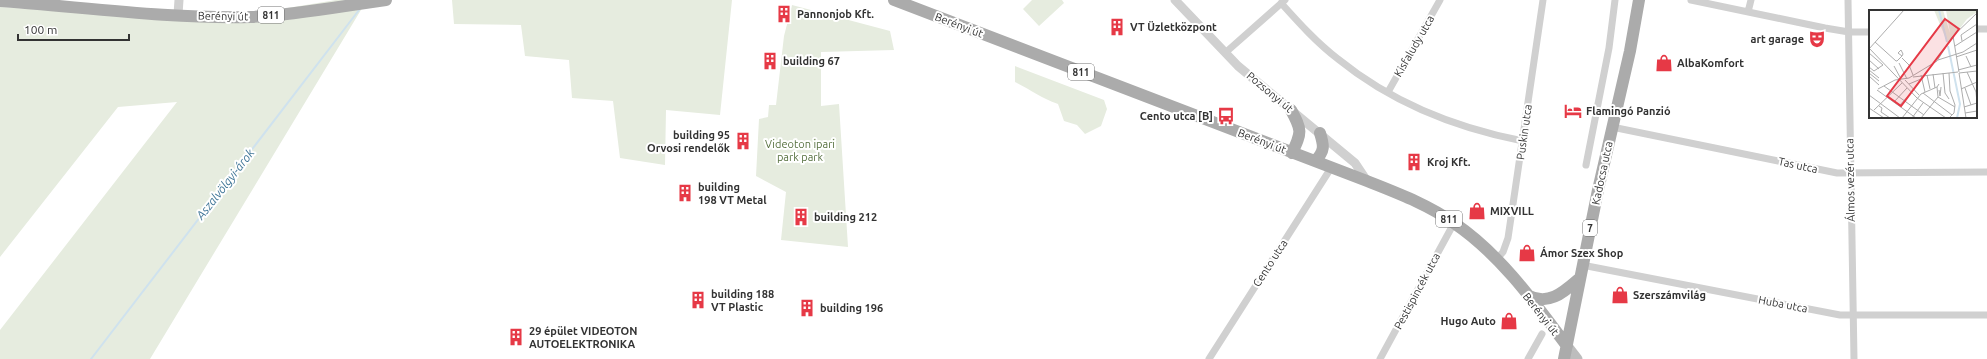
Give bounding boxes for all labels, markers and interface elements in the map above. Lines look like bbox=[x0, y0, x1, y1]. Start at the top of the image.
building icon: Pannonjob Kft. bbox=[774, 4, 794, 24]
road number: 811 bbox=[258, 7, 284, 23]
place label: Pannonjob Kft. bbox=[797, 8, 874, 20]
street label: Berényi út bbox=[198, 10, 249, 22]
street label: Berényi út bbox=[933, 10, 985, 40]
inset map bbox=[1869, 10, 1977, 118]
street label: Kisfaludy utca bbox=[1392, 13, 1436, 79]
scale bar bbox=[18, 16, 129, 42]
building icon: VT Üzletközpont bbox=[1107, 17, 1127, 37]
place label: VT Üzletközpont bbox=[1130, 21, 1217, 33]
text: 100 m bbox=[24, 23, 57, 36]
theatre icon: art garage bbox=[1807, 29, 1827, 49]
place label: art garage bbox=[1750, 33, 1804, 45]
building icon: building 67 bbox=[760, 51, 780, 71]
shop icon: AlbaKomfort bbox=[1654, 53, 1674, 73]
place label: building 67 bbox=[783, 55, 840, 67]
place label: AlbaKomfort bbox=[1677, 57, 1744, 69]
road number: 811 bbox=[1068, 64, 1094, 80]
street label: Pozsonyi út bbox=[1245, 69, 1296, 115]
hotel icon: Flamingó Panzió bbox=[1563, 101, 1583, 121]
street label: Puskin utca bbox=[1514, 103, 1534, 161]
place label: Flamingó Panzió bbox=[1586, 105, 1671, 117]
bus stop icon: Cento utca [B] bbox=[1216, 106, 1236, 126]
place label: Cento utca [B] bbox=[1140, 110, 1213, 122]
street label: Berényi út bbox=[1236, 126, 1288, 156]
place label: building 95 Orvosi rendelők bbox=[647, 129, 731, 154]
building icon: building 95 Orvosi rendelők bbox=[733, 131, 753, 151]
park label: Videoton ipari park park bbox=[765, 138, 835, 163]
street label: Álmos vezér utca bbox=[1842, 138, 1857, 222]
street label: Kadocsa utca bbox=[1589, 140, 1615, 206]
water label: Aszalvölgyi-árok bbox=[193, 146, 257, 223]
building icon: Kroj Kft. bbox=[1404, 152, 1424, 172]
street label: Tas utca bbox=[1777, 155, 1819, 175]
place label: Kroj Kft. bbox=[1427, 156, 1471, 168]
place label: building 198 VT Metal bbox=[698, 181, 767, 206]
building icon: building 198 VT Metal bbox=[675, 183, 695, 203]
shop icon: MIXVILL bbox=[1467, 201, 1487, 221]
place label: MIXVILL bbox=[1490, 205, 1534, 217]
building icon: building 212 bbox=[791, 207, 811, 227]
place label: building 212 bbox=[814, 211, 877, 223]
road number: 811 bbox=[1436, 211, 1462, 227]
road number: 7 bbox=[1583, 220, 1597, 236]
street label: Cento utca bbox=[1250, 237, 1290, 289]
shop icon: Ámor Szex Shop bbox=[1517, 243, 1537, 263]
place label: Ámor Szex Shop bbox=[1540, 246, 1624, 259]
street label: Pestispincék utca bbox=[1392, 251, 1442, 331]
shop icon: Szerszámvilág bbox=[1610, 285, 1630, 305]
place label: building 188 VT Plastic bbox=[711, 288, 774, 313]
place label: Szerszámvilág bbox=[1633, 289, 1706, 301]
building icon: building 188 VT Plastic bbox=[688, 290, 708, 310]
street label: Berényi út bbox=[1521, 290, 1562, 338]
street label: Huba utca bbox=[1757, 293, 1809, 315]
building icon: building 196 bbox=[797, 298, 817, 318]
place label: building 196 bbox=[820, 302, 883, 314]
shop icon: Hugo Auto bbox=[1499, 311, 1519, 331]
place label: Hugo Auto bbox=[1441, 315, 1496, 327]
place label: 29 épület VIDEOTON AUTOELEKTRONIKA bbox=[529, 325, 637, 350]
building icon: 29 épület VIDEOTON AUTOELEKTRONIKA bbox=[506, 327, 526, 347]

